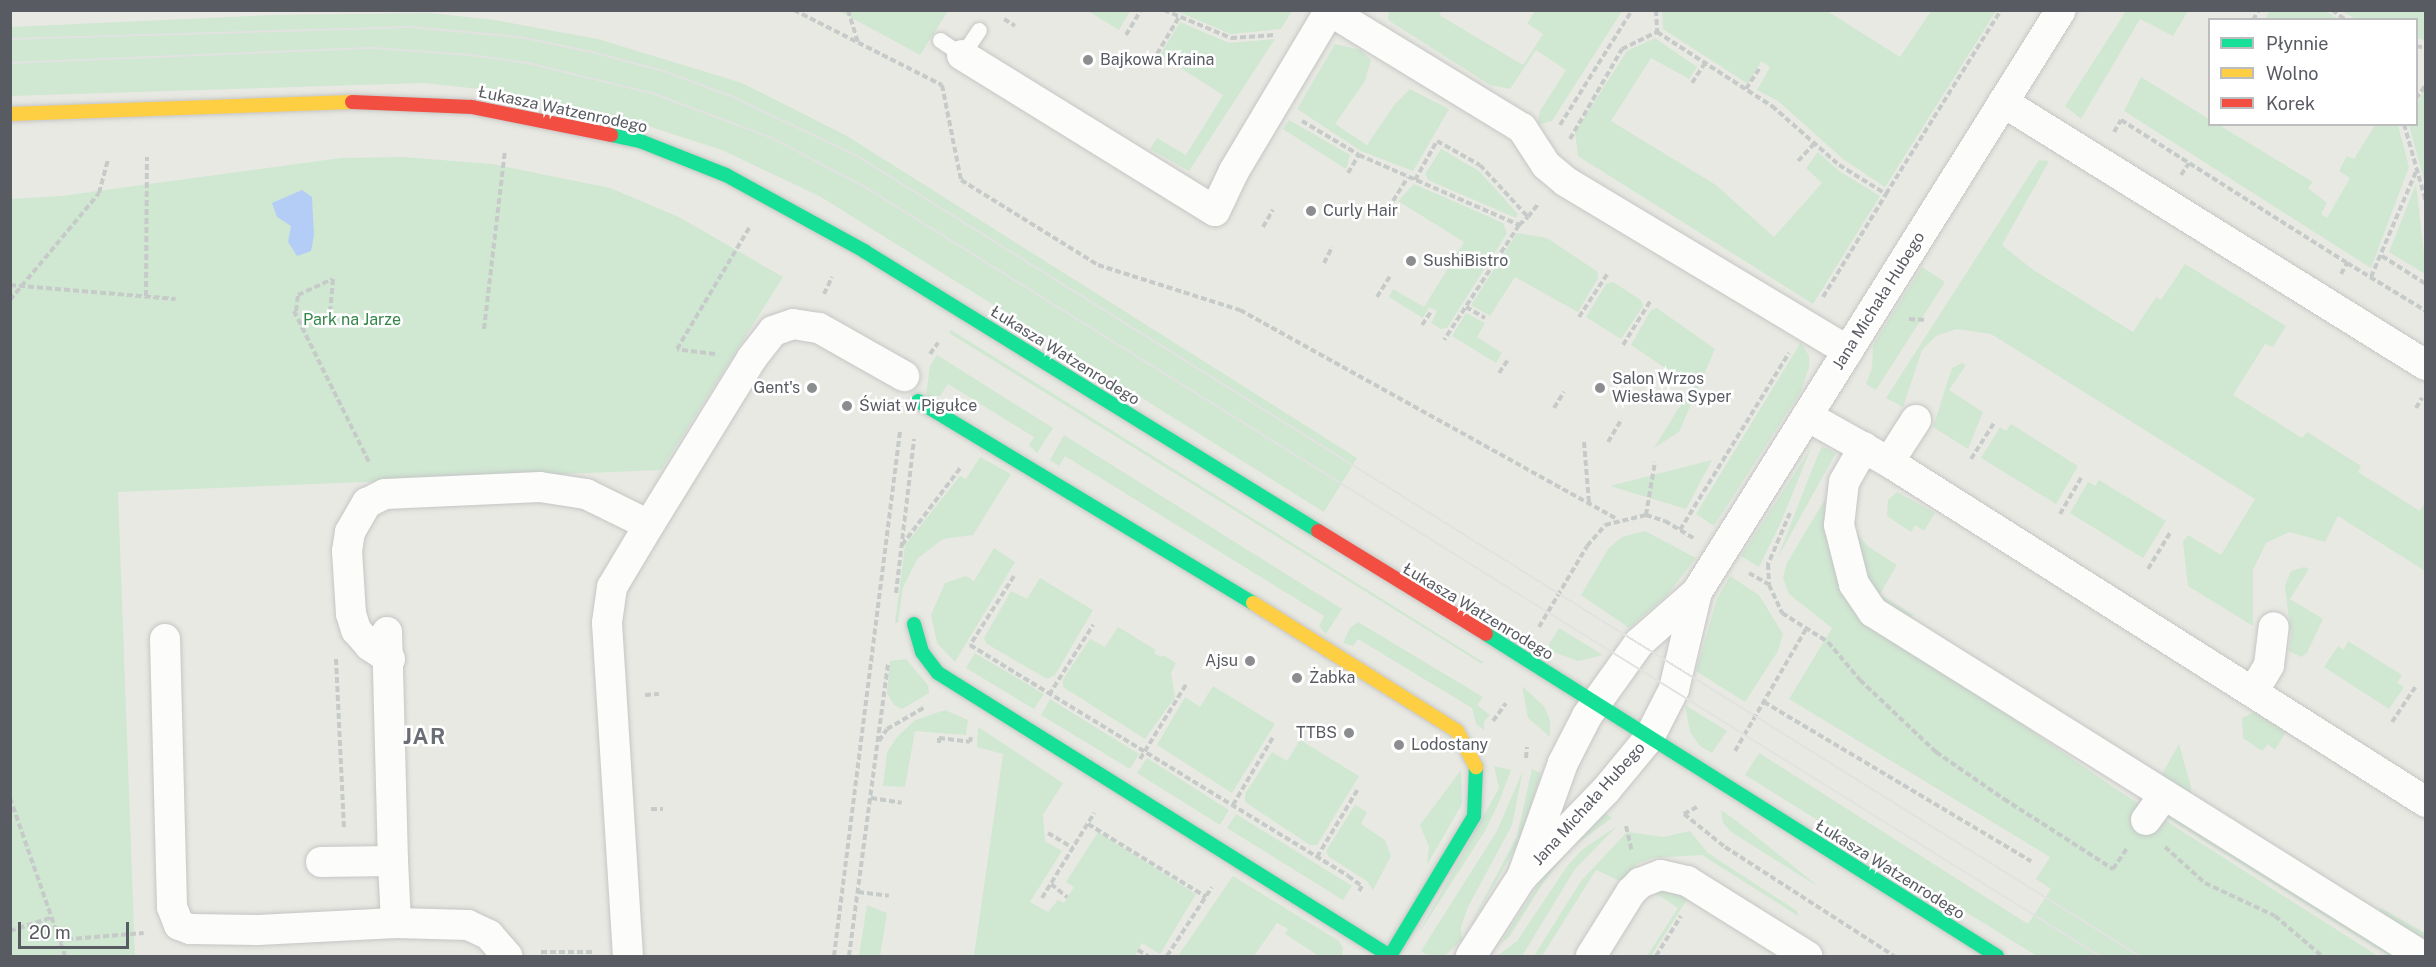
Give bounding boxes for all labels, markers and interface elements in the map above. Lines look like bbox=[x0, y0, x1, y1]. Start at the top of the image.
legend bbox=[2208, 18, 2418, 126]
text: Płynnie bbox=[2266, 33, 2329, 54]
place label: Bajkowa Kraina bbox=[1100, 50, 1214, 70]
marker: Bajkowa Kraina bbox=[1081, 53, 1095, 67]
text: Wolno bbox=[2266, 63, 2318, 84]
street label: Łukasza Watzenrodego bbox=[477, 83, 649, 137]
text: Korek bbox=[2266, 93, 2315, 114]
place label: Curly Hair bbox=[1323, 201, 1398, 221]
marker: Curly Hair bbox=[1304, 204, 1318, 218]
street label: Jana Michała Hubego bbox=[1829, 229, 1929, 373]
place label: SushiBistro bbox=[1423, 251, 1508, 271]
marker: SushiBistro bbox=[1404, 254, 1418, 268]
street label: Łukasza Watzenrodego bbox=[987, 302, 1143, 410]
park label: Park na Jarze bbox=[303, 310, 401, 330]
place label: Salon Wrzos Wiesława Syper bbox=[1612, 369, 1732, 407]
place label: Gent's bbox=[754, 378, 800, 398]
marker: Gent's bbox=[805, 381, 819, 395]
marker: Salon Wrzos Wiesława Syper bbox=[1593, 381, 1607, 395]
place label: Świat w Pigułce bbox=[859, 396, 977, 416]
marker: Świat w Pigułce bbox=[840, 399, 854, 413]
street label: Łukasza Watzenrodego bbox=[1399, 559, 1557, 665]
place label: Ajsu bbox=[1205, 651, 1238, 671]
marker: Ajsu bbox=[1243, 654, 1257, 668]
place label: Żabka bbox=[1309, 668, 1355, 688]
marker: Żabka bbox=[1290, 671, 1304, 685]
place label: TTBS bbox=[1296, 723, 1337, 743]
district label: JAR bbox=[403, 724, 447, 750]
marker: TTBS bbox=[1342, 726, 1356, 740]
place label: Lodostany bbox=[1411, 735, 1488, 755]
marker: Lodostany bbox=[1392, 738, 1406, 752]
street label: Jana Michała Hubego bbox=[1529, 739, 1649, 869]
street label: Łukasza Watzenrodego bbox=[1812, 816, 1968, 924]
scale bar bbox=[21, 910, 132, 948]
text: 20 m bbox=[29, 922, 71, 943]

